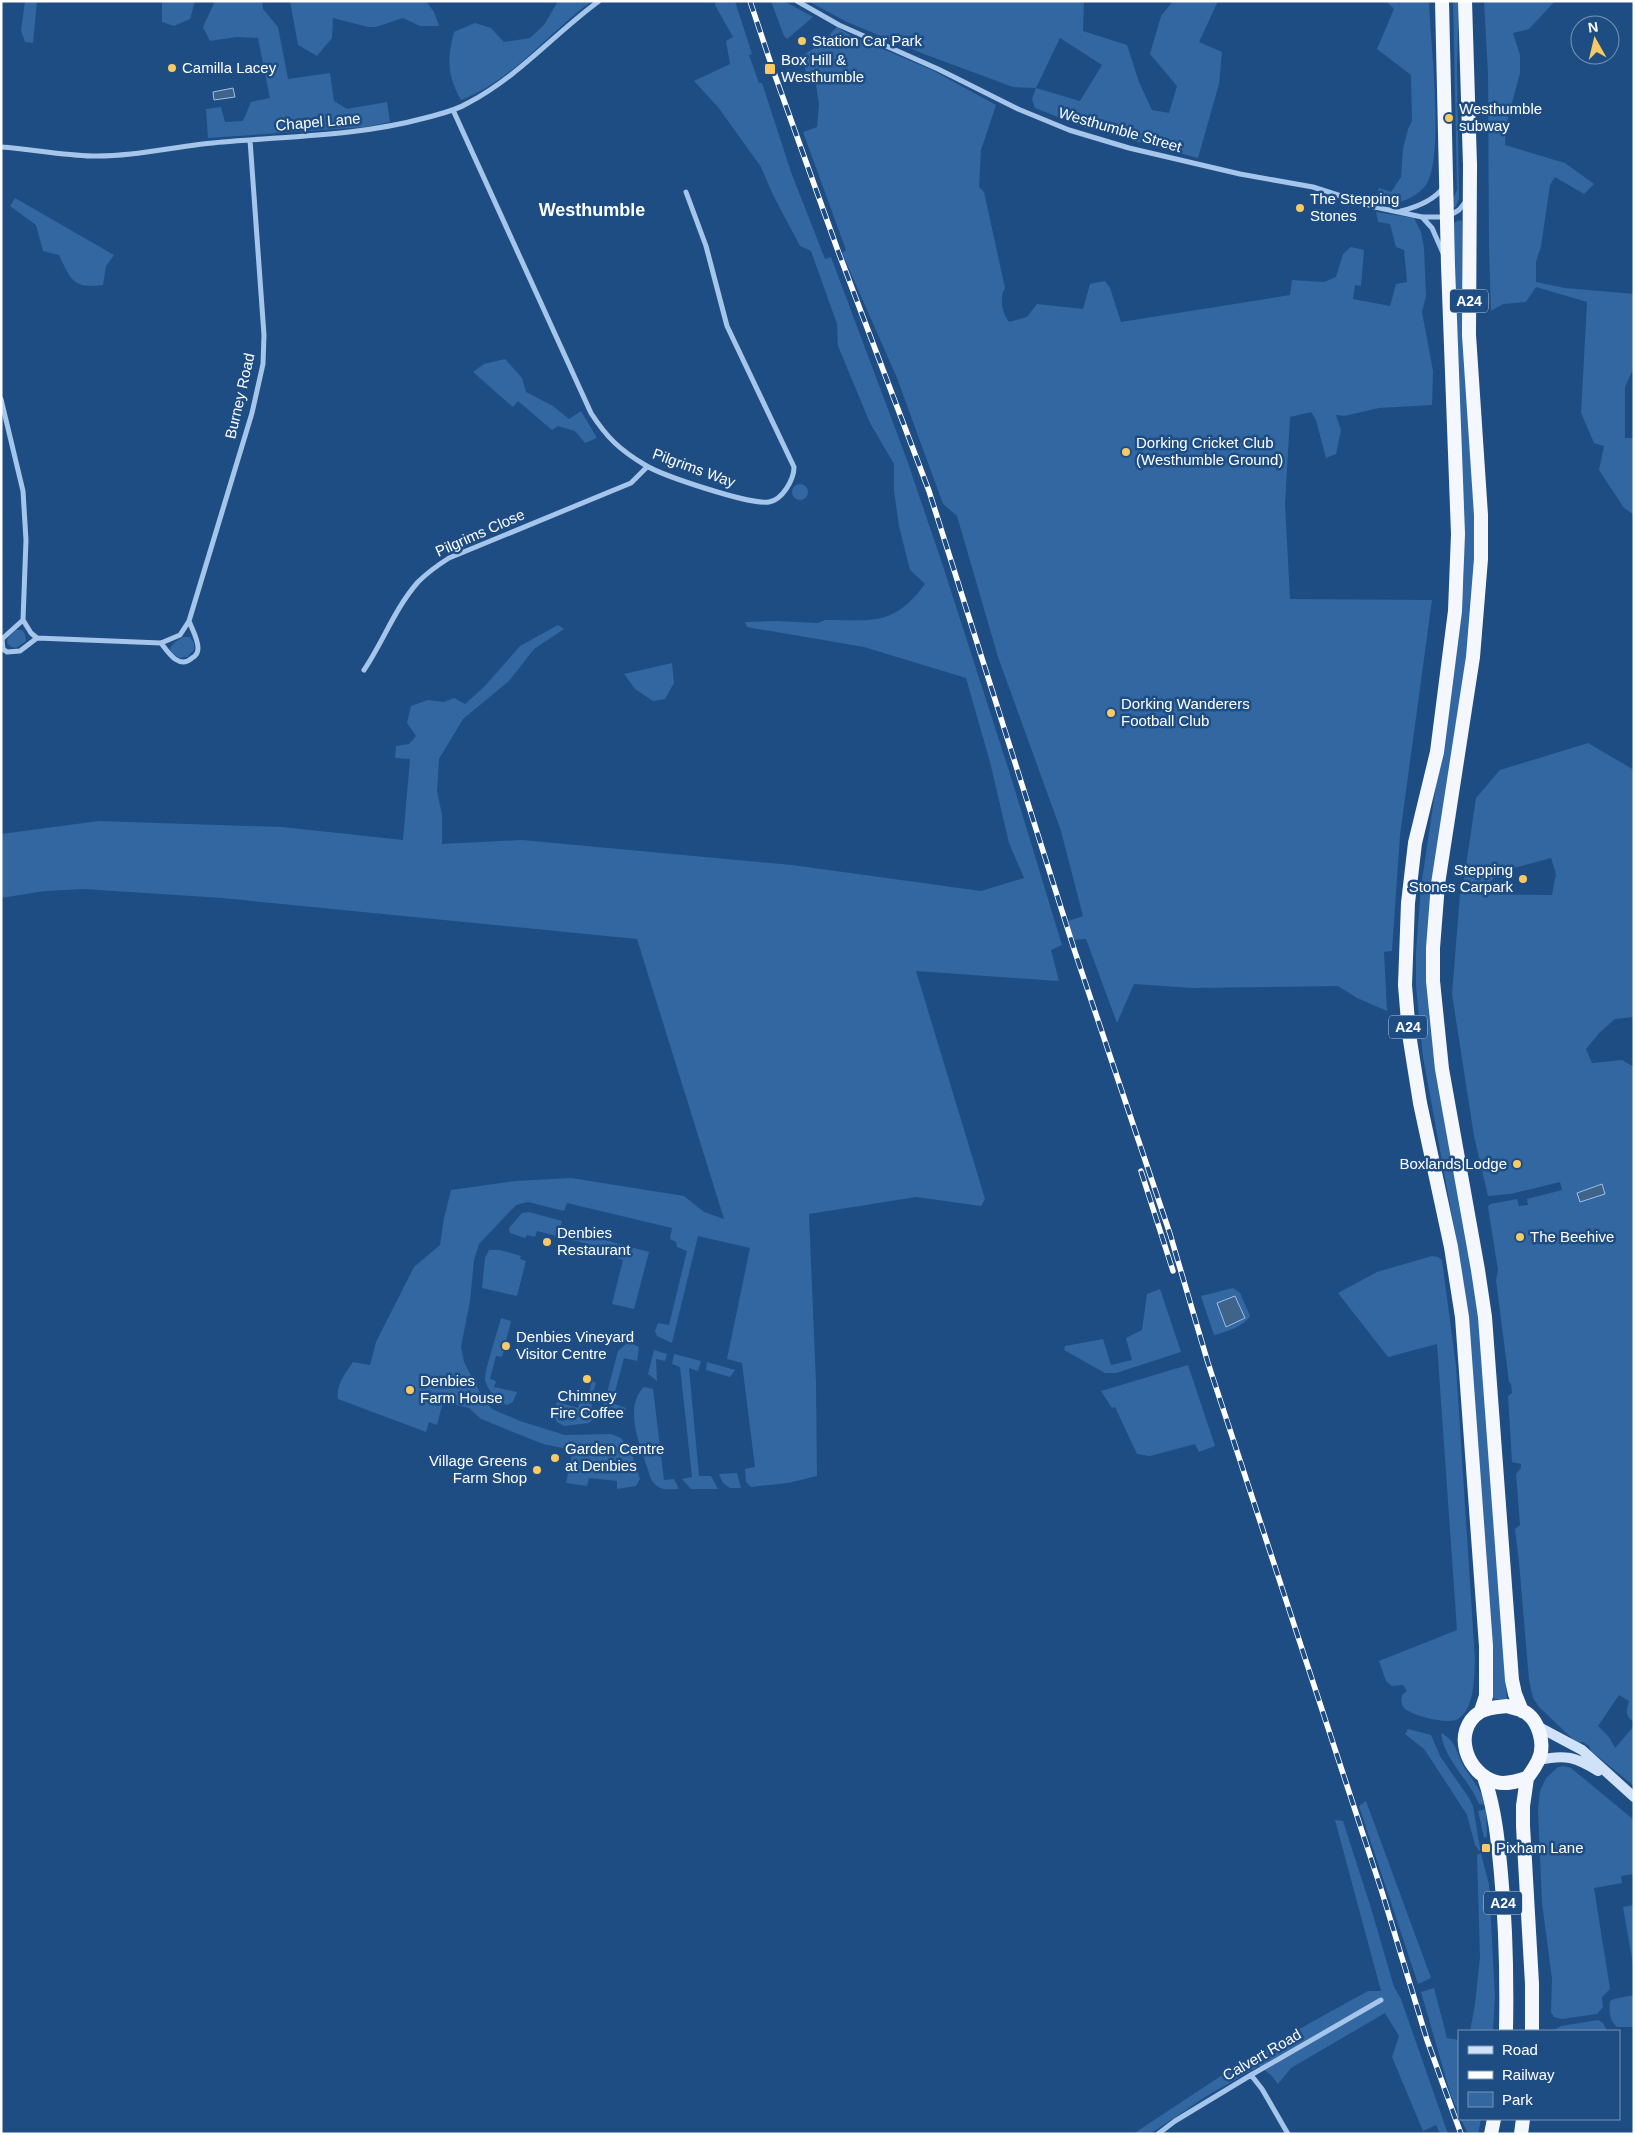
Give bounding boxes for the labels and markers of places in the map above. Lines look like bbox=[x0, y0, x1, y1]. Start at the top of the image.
place label: Station Car Park bbox=[812, 32, 923, 49]
marker: Station Car Park bbox=[796, 35, 808, 47]
place label: Box Hill & Westhumble bbox=[781, 51, 864, 85]
place label: Camilla Lacey bbox=[182, 59, 277, 76]
marker: Camilla Lacey bbox=[166, 62, 178, 74]
marker: Box Hill & Westhumble bbox=[763, 62, 777, 76]
place label: Westhumble subway bbox=[1459, 100, 1542, 134]
marker: Westhumble subway bbox=[1443, 112, 1455, 124]
place label: The Stepping Stones bbox=[1310, 190, 1399, 224]
marker: The Stepping Stones bbox=[1294, 202, 1306, 214]
place label: Dorking Cricket Club (Westhumble Ground) bbox=[1136, 434, 1283, 468]
marker: Dorking Cricket Club (Westhumble Ground) bbox=[1120, 446, 1132, 458]
place label: Dorking Wanderers Football Club bbox=[1121, 695, 1250, 729]
marker: Dorking Wanderers Football Club bbox=[1105, 707, 1117, 719]
place label: Stepping Stones Carpark bbox=[1409, 861, 1513, 895]
marker: Stepping Stones Carpark bbox=[1517, 873, 1529, 885]
place label: Boxlands Lodge bbox=[1399, 1155, 1507, 1172]
marker: Boxlands Lodge bbox=[1511, 1158, 1523, 1170]
place label: Denbies Restaurant bbox=[557, 1224, 631, 1258]
place label: The Beehive bbox=[1530, 1228, 1614, 1245]
marker: The Beehive bbox=[1514, 1231, 1526, 1243]
marker: Denbies Restaurant bbox=[541, 1236, 553, 1248]
place label: Denbies Vineyard Visitor Centre bbox=[516, 1328, 634, 1362]
marker: Denbies Vineyard Visitor Centre bbox=[500, 1340, 512, 1352]
place label: Denbies Farm House bbox=[420, 1372, 503, 1406]
marker: Chimney Fire Coffee bbox=[581, 1373, 593, 1385]
marker: Denbies Farm House bbox=[404, 1384, 416, 1396]
place label: Chimney Fire Coffee bbox=[550, 1387, 624, 1421]
place label: Garden Centre at Denbies bbox=[565, 1440, 664, 1474]
place label: Village Greens Farm Shop bbox=[429, 1452, 527, 1486]
marker: Garden Centre at Denbies bbox=[549, 1452, 561, 1464]
marker: Village Greens Farm Shop bbox=[531, 1464, 543, 1476]
place label: Pixham Lane bbox=[1496, 1839, 1584, 1856]
marker: Pixham Lane bbox=[1480, 1842, 1492, 1854]

